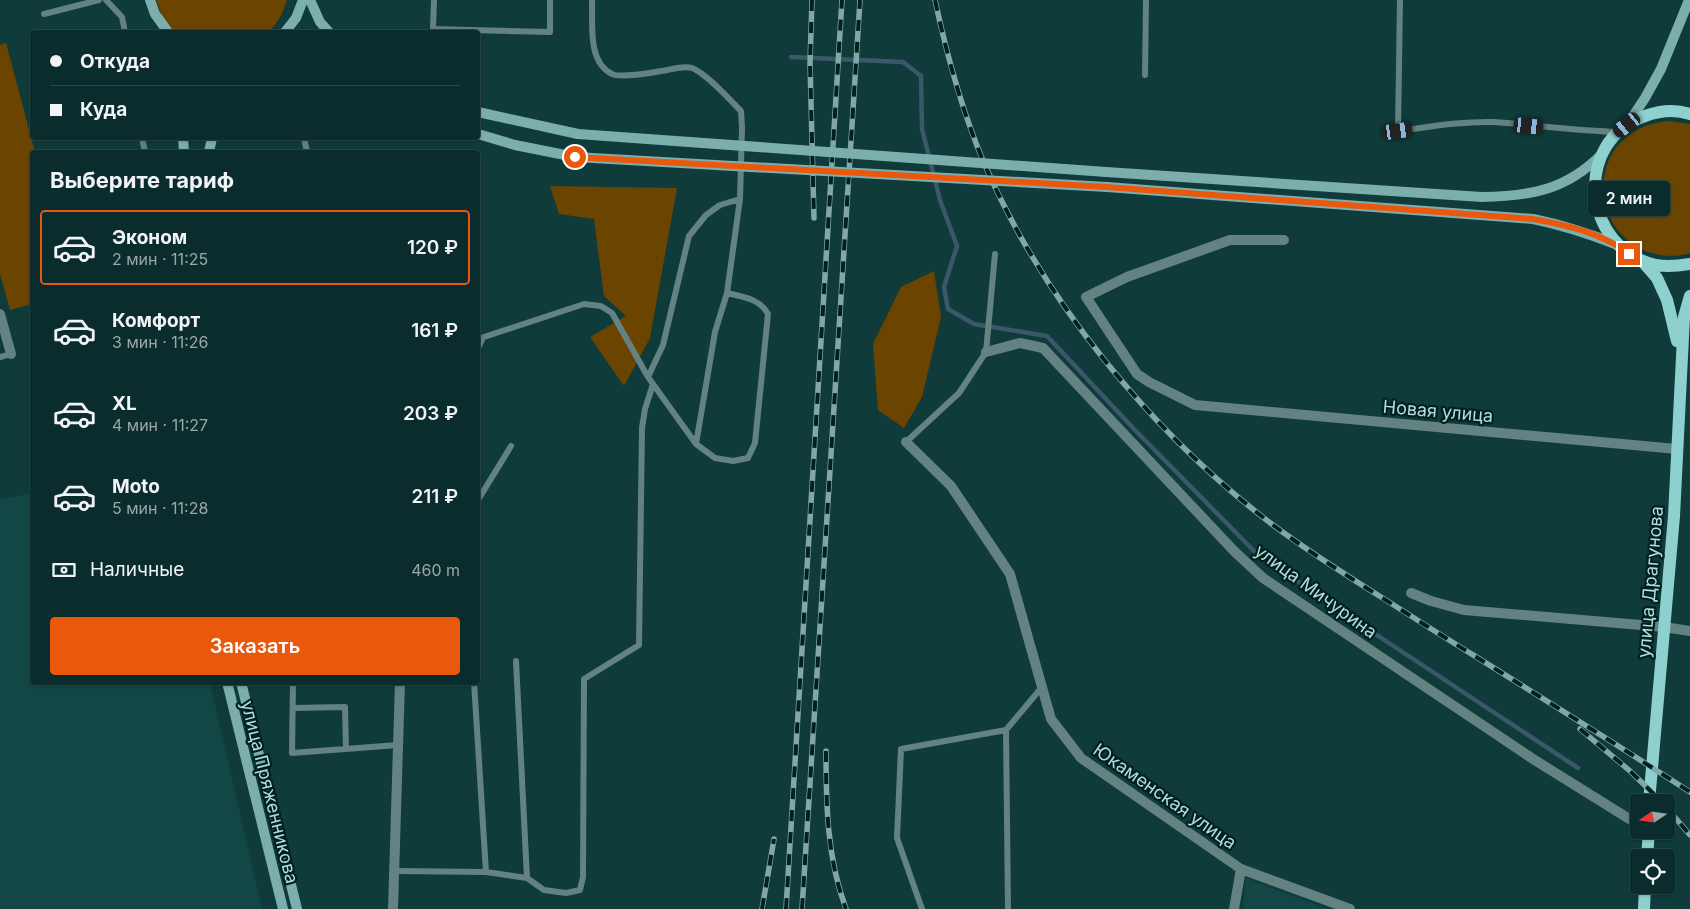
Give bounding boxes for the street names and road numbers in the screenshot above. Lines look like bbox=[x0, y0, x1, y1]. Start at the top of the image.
street label: Новая улица bbox=[1382, 396, 1494, 426]
street label: улица Драгунова bbox=[1633, 505, 1667, 659]
street label: улица Мичурина bbox=[1251, 540, 1381, 642]
street label: улица Пряженникова bbox=[237, 698, 303, 886]
street label: Юкаменская улица bbox=[1090, 739, 1240, 853]

